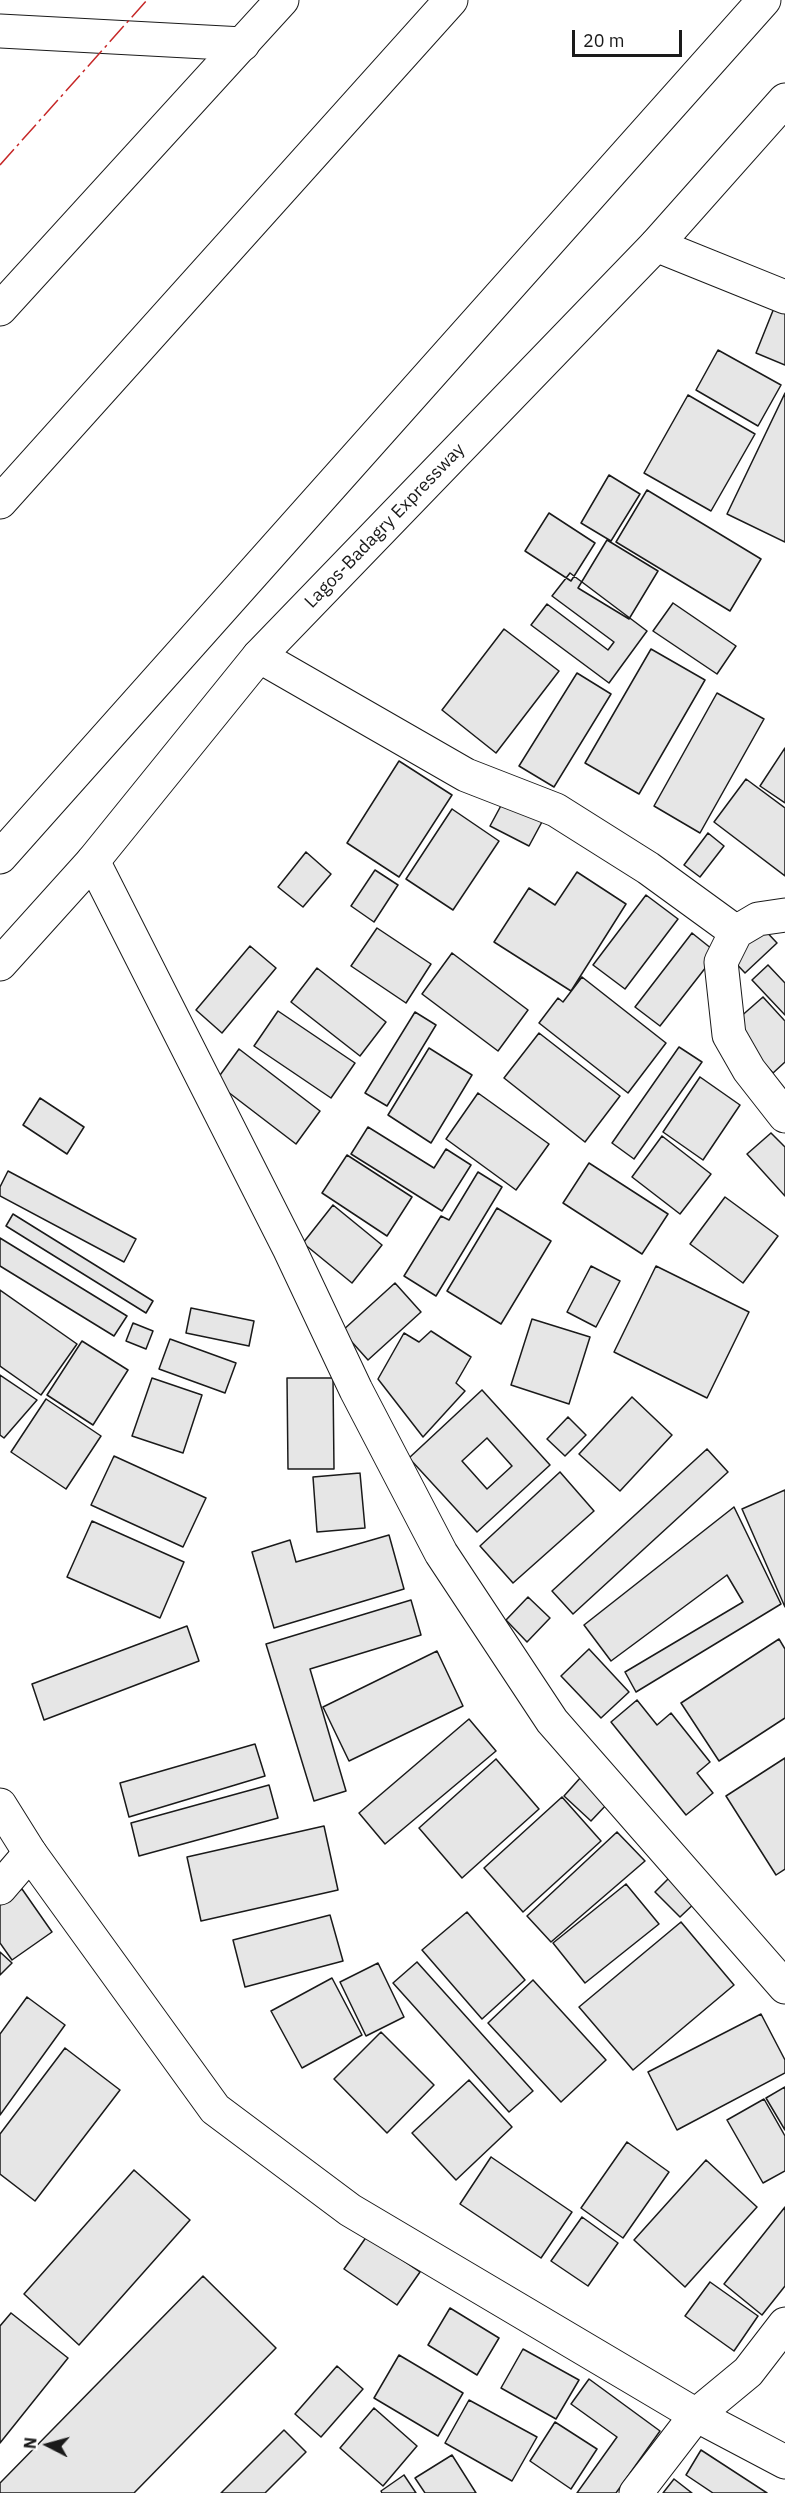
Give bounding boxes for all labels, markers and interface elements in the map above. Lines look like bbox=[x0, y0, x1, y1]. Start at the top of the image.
scale bar bbox=[575, 18, 684, 56]
text: 20 m bbox=[583, 29, 625, 52]
street label: Lagos-Badagry Expressway bbox=[301, 439, 469, 613]
north arrow bbox=[18, 2415, 78, 2475]
text: N bbox=[20, 2436, 41, 2450]

